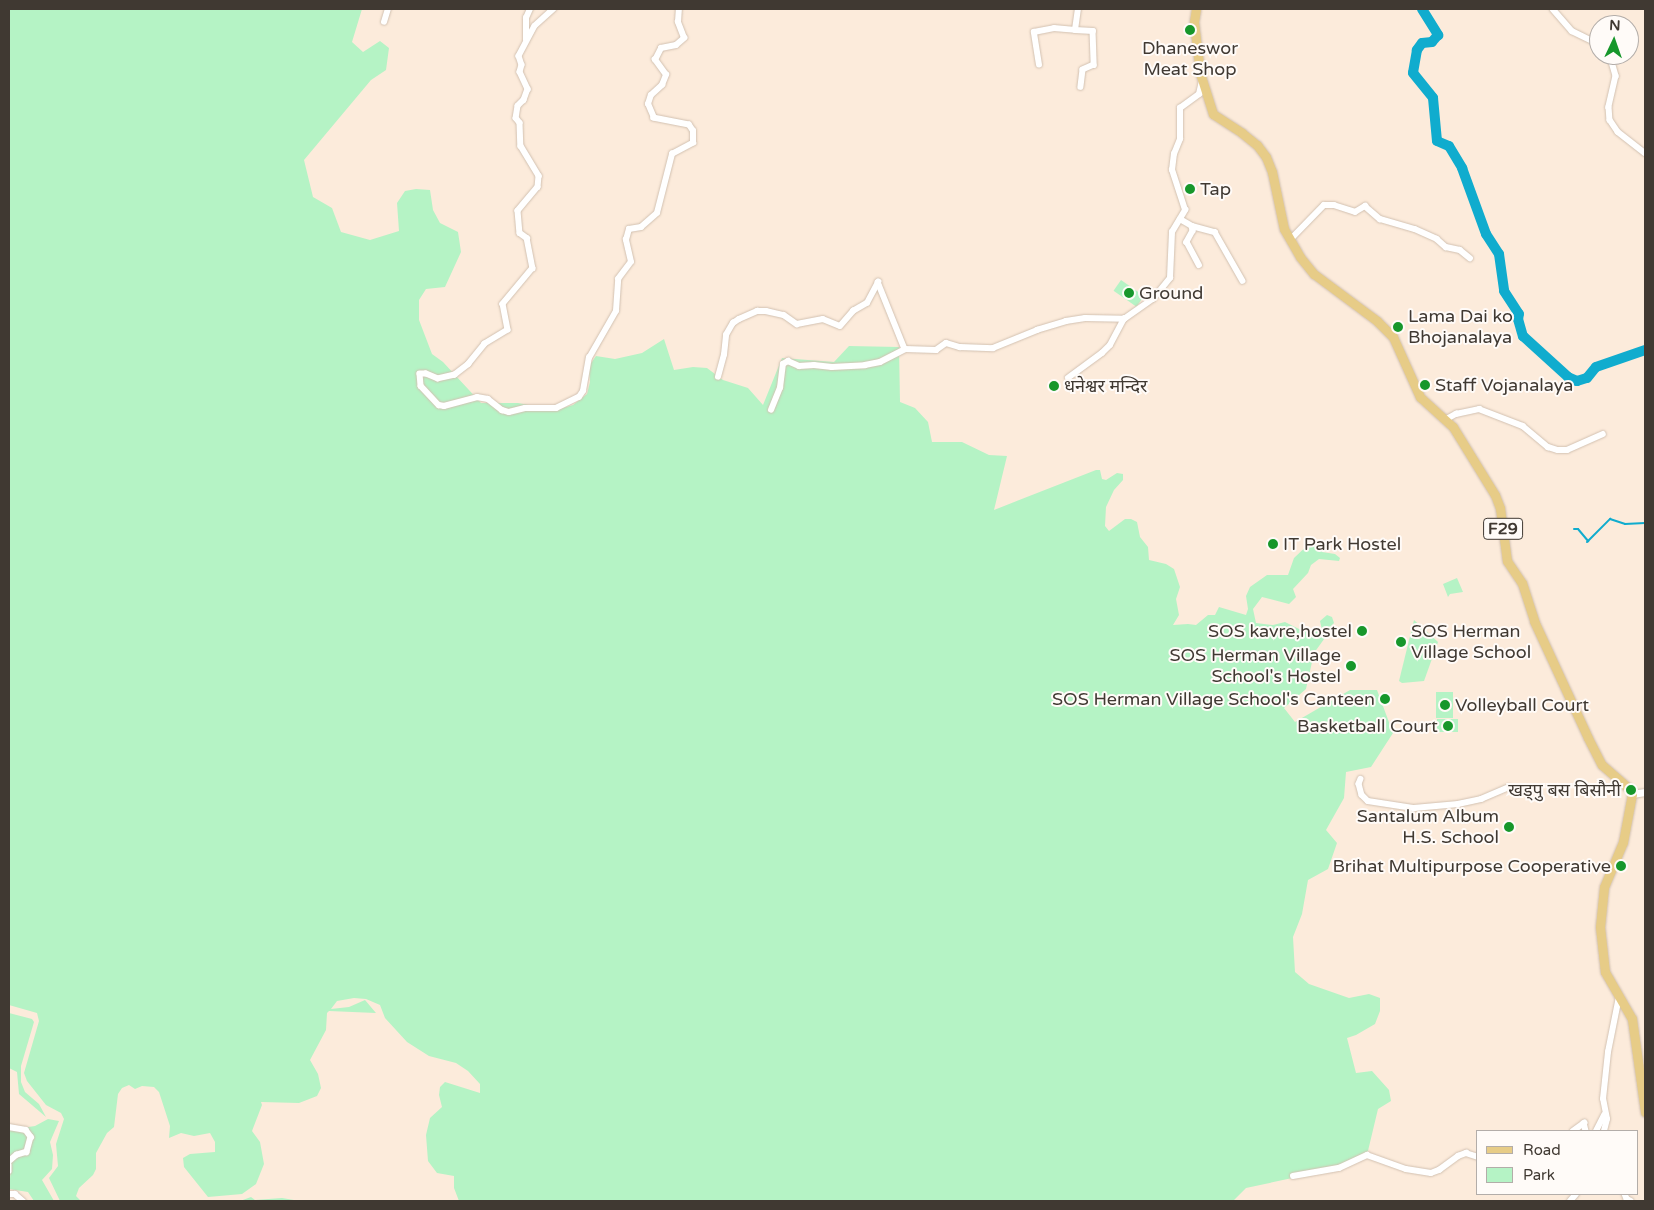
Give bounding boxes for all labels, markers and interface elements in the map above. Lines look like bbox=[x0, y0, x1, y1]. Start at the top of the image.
north arrow bbox=[1589, 15, 1639, 65]
text: N bbox=[1609, 17, 1621, 34]
marker: Dhaneswor Meat Shop bbox=[1184, 24, 1196, 36]
place label: Dhaneswor Meat Shop bbox=[1142, 38, 1238, 80]
place label: Tap bbox=[1200, 178, 1231, 200]
marker: Tap bbox=[1184, 183, 1196, 195]
place label: Ground bbox=[1139, 282, 1203, 304]
marker: Ground bbox=[1123, 287, 1135, 299]
place label: Lama Dai ko Bhojanalaya bbox=[1408, 306, 1513, 348]
marker: Lama Dai ko Bhojanalaya bbox=[1392, 321, 1404, 333]
place label: Staff Vojanalaya bbox=[1435, 374, 1573, 396]
place label: धनेश्वर मन्दिर bbox=[1064, 375, 1147, 397]
marker: Staff Vojanalaya bbox=[1419, 379, 1431, 391]
marker: धनेश्वर मन्दिर bbox=[1048, 380, 1060, 392]
road number: F29 bbox=[1483, 516, 1523, 542]
place label: IT Park Hostel bbox=[1283, 533, 1401, 555]
marker: IT Park Hostel bbox=[1267, 538, 1279, 550]
place label: SOS kavre,hostel bbox=[1208, 620, 1352, 642]
place label: SOS Herman Village School bbox=[1411, 621, 1531, 664]
marker: SOS kavre,hostel bbox=[1356, 625, 1368, 637]
marker: SOS Herman Village School bbox=[1395, 636, 1407, 648]
place label: SOS Herman Village School's Hostel bbox=[1169, 645, 1341, 688]
marker: SOS Herman Village School's Hostel bbox=[1345, 660, 1357, 672]
place label: SOS Herman Village School's Canteen bbox=[1052, 688, 1375, 710]
marker: SOS Herman Village School's Canteen bbox=[1379, 693, 1391, 705]
place label: Volleyball Court bbox=[1455, 694, 1589, 716]
marker: Volleyball Court bbox=[1439, 699, 1451, 711]
place label: Basketball Court bbox=[1297, 715, 1438, 737]
marker: Basketball Court bbox=[1442, 720, 1454, 732]
place label: खड्पु बस बिसौनी bbox=[1508, 779, 1621, 801]
marker: खड्पु बस बिसौनी bbox=[1625, 784, 1637, 796]
place label: Santalum Album H.S. School bbox=[1357, 806, 1499, 849]
marker: Santalum Album H.S. School bbox=[1503, 821, 1515, 833]
place label: Brihat Multipurpose Cooperative bbox=[1332, 855, 1611, 877]
marker: Brihat Multipurpose Cooperative bbox=[1615, 860, 1627, 872]
legend bbox=[1476, 1130, 1639, 1195]
text: Road bbox=[1523, 1141, 1561, 1159]
text: Park bbox=[1523, 1166, 1555, 1184]

